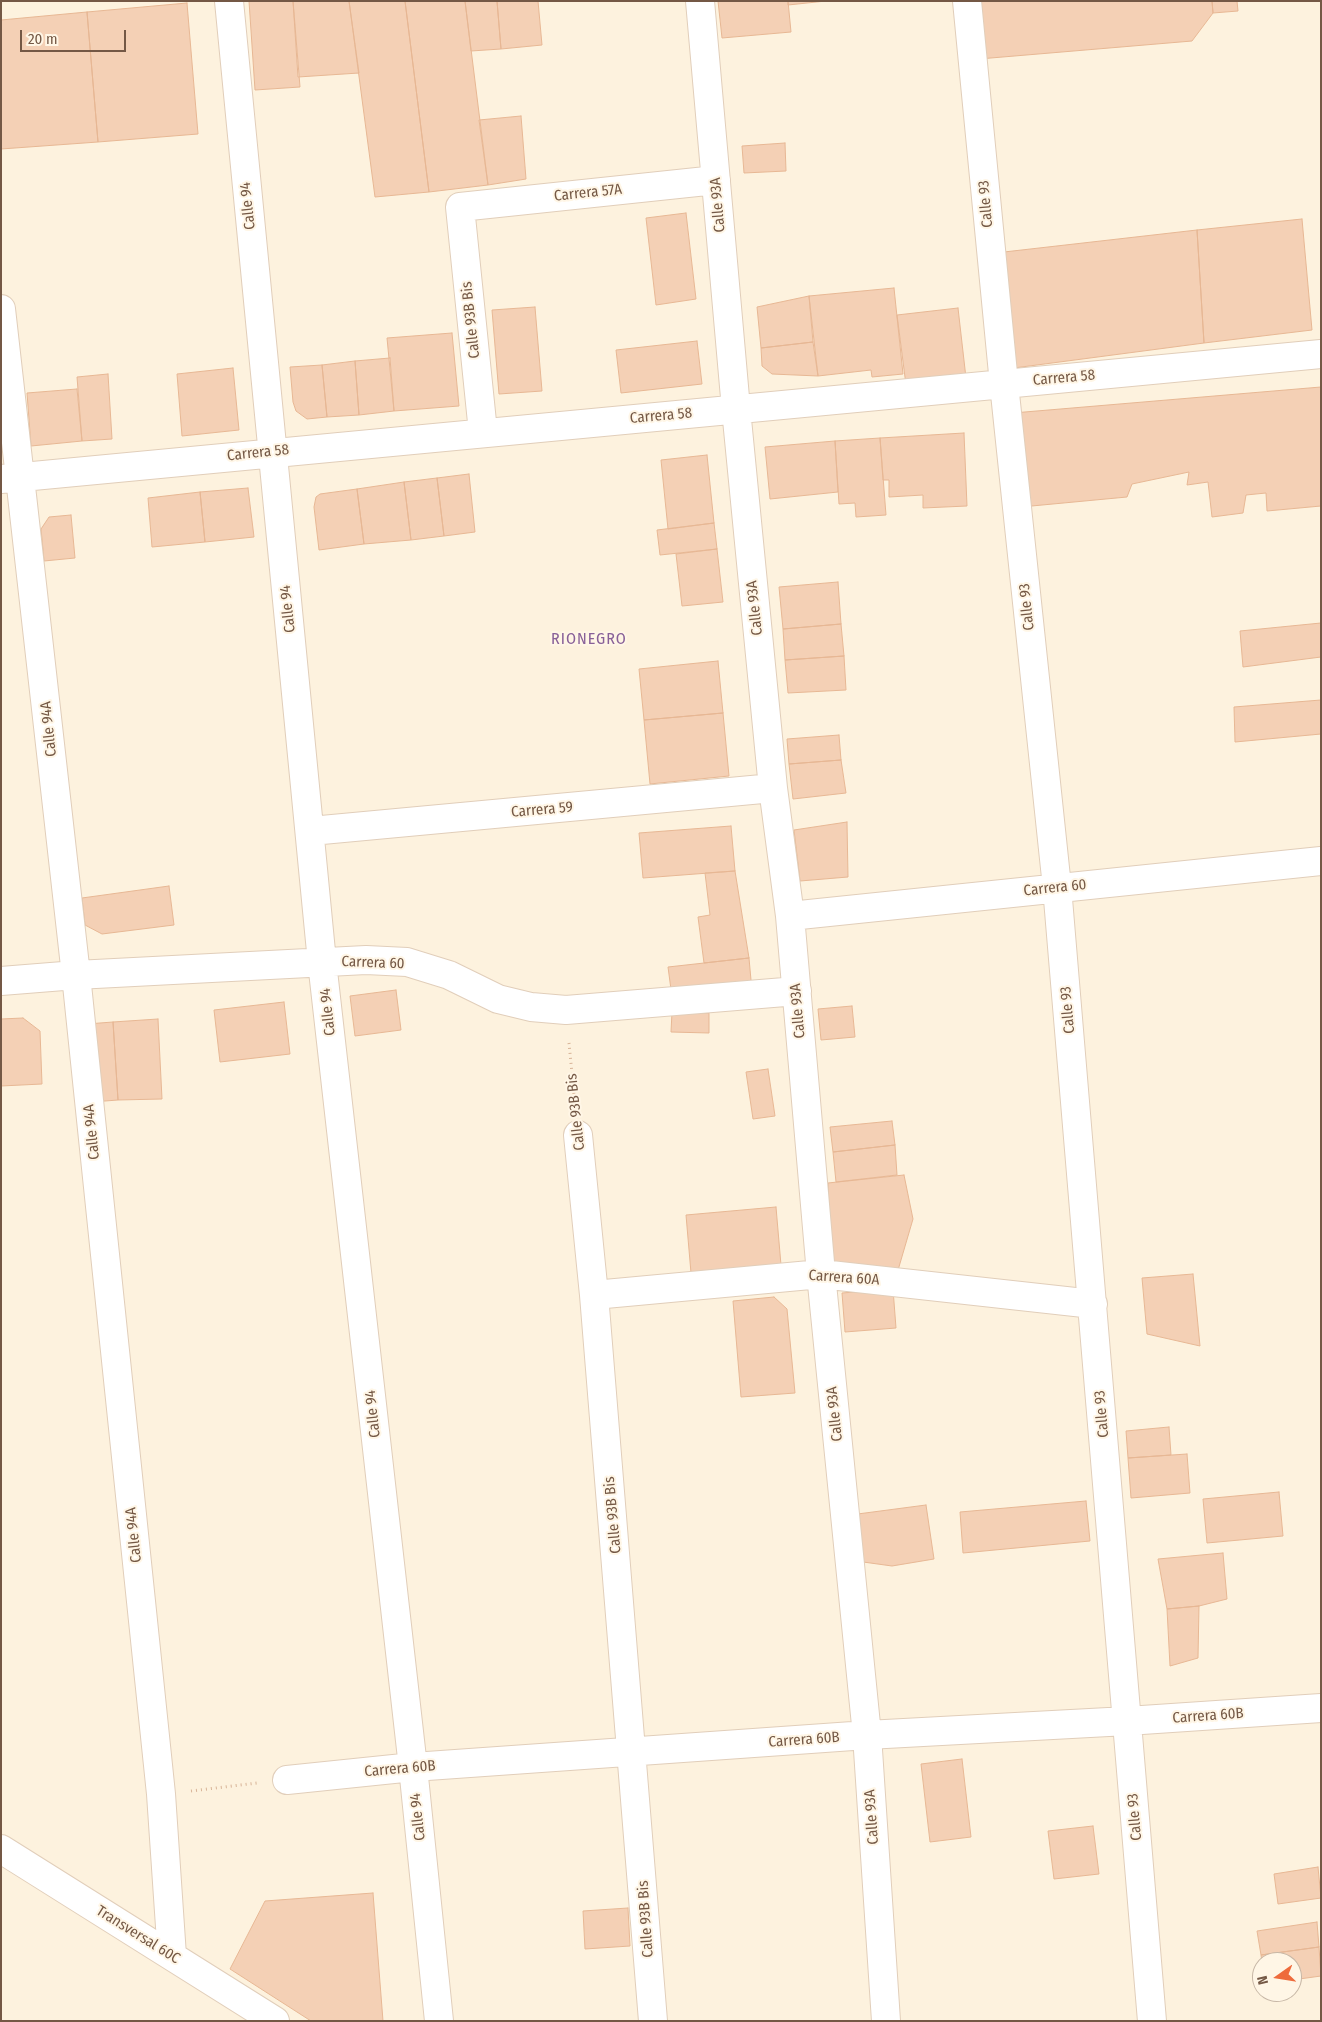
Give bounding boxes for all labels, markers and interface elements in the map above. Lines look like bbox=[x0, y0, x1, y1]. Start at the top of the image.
scale bar bbox=[22, 20, 129, 52]
text: 20 m bbox=[28, 30, 58, 48]
street label: Calle 93A bbox=[707, 177, 729, 233]
street label: Carrera 57A bbox=[553, 180, 623, 206]
street label: Calle 93 bbox=[975, 180, 997, 228]
street label: Calle 94 bbox=[237, 181, 259, 231]
street label: Calle 93B Bis bbox=[458, 281, 484, 359]
street label: Carrera 58 bbox=[1032, 366, 1096, 390]
street label: Carrera 58 bbox=[629, 404, 693, 428]
street label: Carrera 58 bbox=[226, 441, 290, 465]
street label: Calle 93A bbox=[743, 580, 767, 636]
street label: Calle 93 bbox=[1016, 583, 1038, 631]
street label: Calle 94 bbox=[277, 584, 299, 634]
district label: RIONEGRO bbox=[550, 630, 628, 650]
street label: Calle 94A bbox=[37, 700, 61, 758]
street label: Carrera 59 bbox=[510, 798, 574, 822]
street label: Carrera 60 bbox=[1023, 876, 1087, 900]
street label: Carrera 60 bbox=[341, 953, 405, 973]
street label: Calle 93A bbox=[787, 983, 809, 1039]
street label: Calle 93 bbox=[1057, 986, 1079, 1034]
street label: Calle 94 bbox=[317, 987, 339, 1037]
street label: Calle 93B Bis bbox=[563, 1073, 589, 1151]
street label: Calle 94A bbox=[80, 1103, 104, 1161]
street label: Carrera 60A bbox=[808, 1267, 880, 1289]
street label: Calle 93A bbox=[823, 1386, 847, 1442]
street label: Calle 94 bbox=[362, 1389, 384, 1439]
street label: Calle 93 bbox=[1091, 1390, 1113, 1438]
street label: Calle 93B Bis bbox=[601, 1476, 625, 1554]
street label: Calle 94A bbox=[122, 1506, 146, 1564]
street label: Carrera 60B bbox=[1172, 1705, 1244, 1727]
street label: Carrera 60B bbox=[768, 1729, 840, 1751]
street label: Carrera 60B bbox=[364, 1757, 436, 1781]
street label: Calle 93A bbox=[861, 1789, 883, 1845]
street label: Calle 94 bbox=[407, 1792, 429, 1842]
street label: Calle 93 bbox=[1124, 1793, 1146, 1841]
street label: Calle 93B Bis bbox=[634, 1880, 658, 1958]
street label: Transversal 60C bbox=[93, 1902, 183, 1968]
north arrow bbox=[1252, 1952, 1302, 2002]
text: N bbox=[1254, 1974, 1272, 1986]

